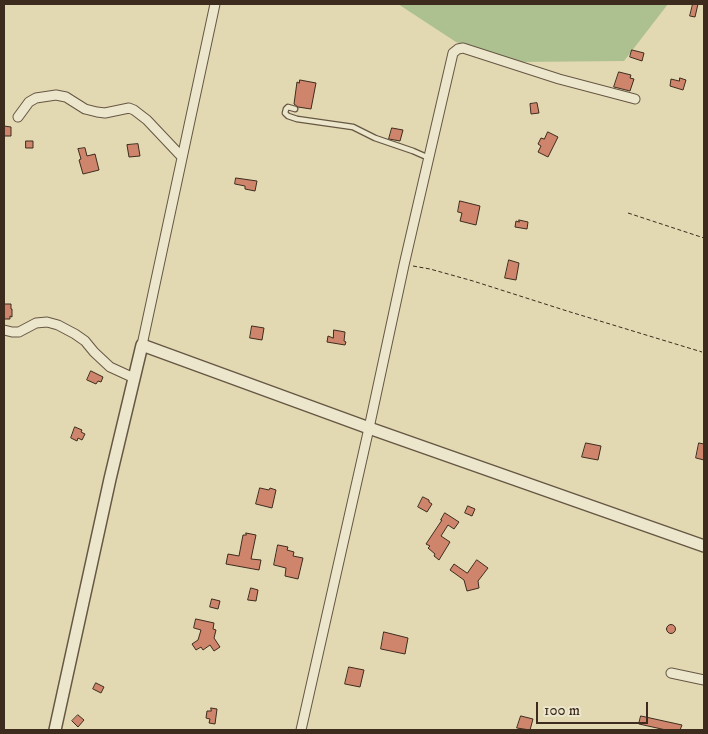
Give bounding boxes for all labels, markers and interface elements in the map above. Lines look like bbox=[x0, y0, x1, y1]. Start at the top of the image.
scale bar bbox=[538, 692, 650, 724]
text: 100 m bbox=[544, 701, 580, 720]

